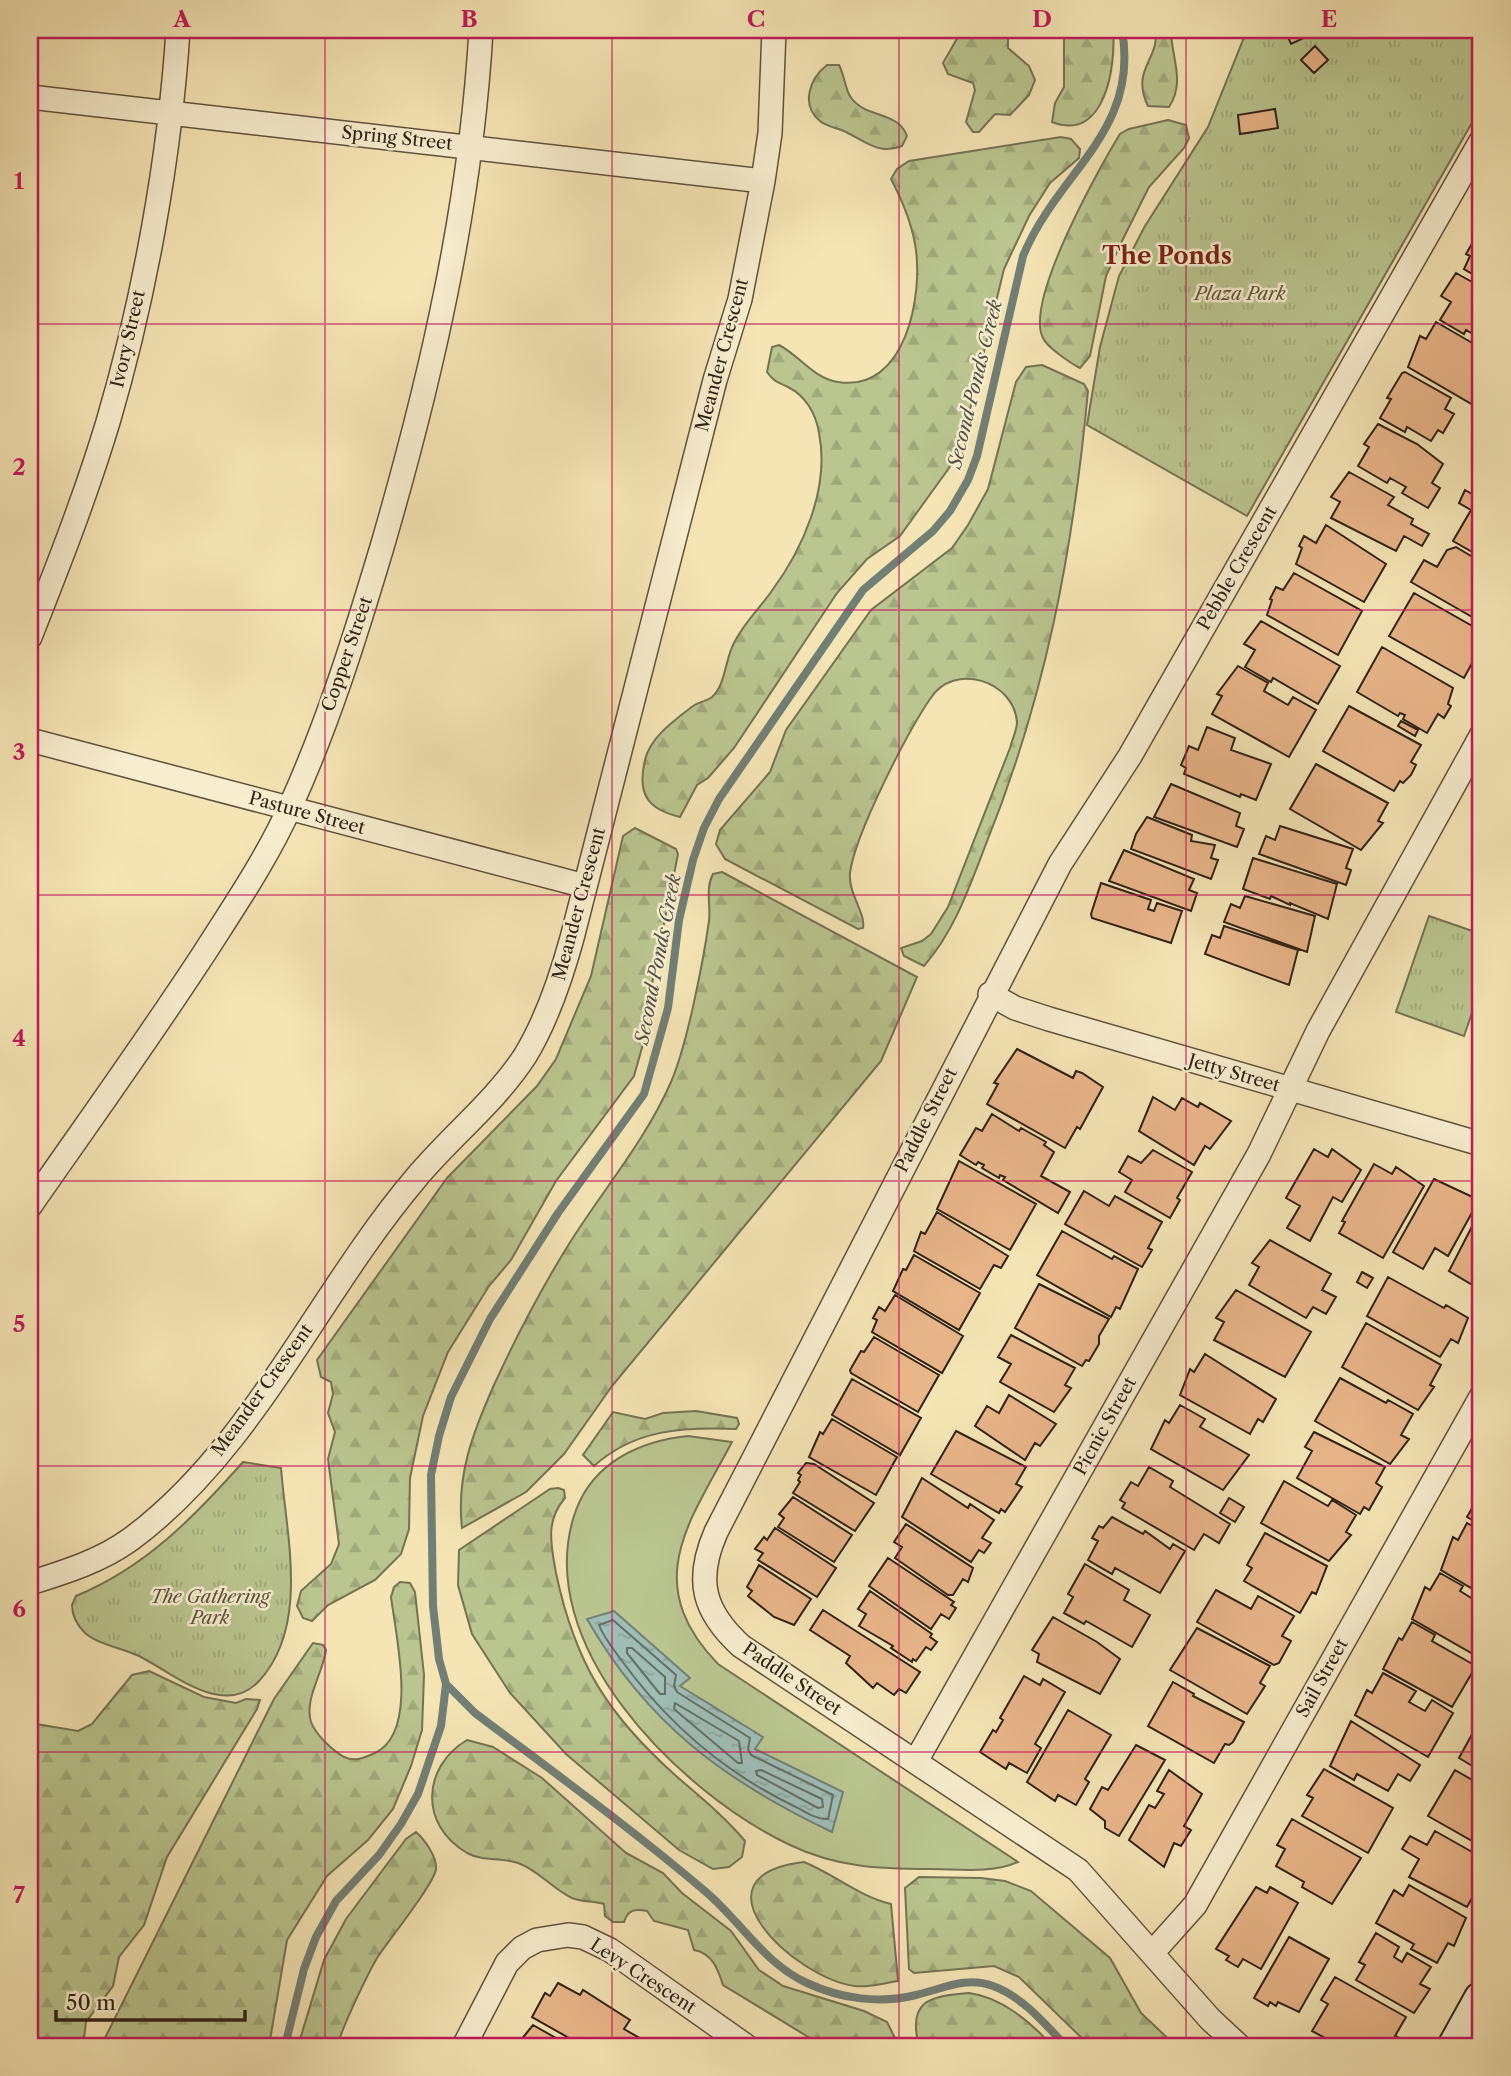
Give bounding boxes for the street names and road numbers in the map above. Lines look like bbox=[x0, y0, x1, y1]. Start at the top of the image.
street label: Spring Street bbox=[340, 121, 454, 155]
street label: Meander Crescent bbox=[691, 275, 753, 434]
street label: Ivory Street bbox=[106, 287, 150, 390]
street label: Pebble Crescent bbox=[1193, 501, 1282, 634]
street label: Copper Street bbox=[317, 593, 377, 714]
street label: Pasture Street bbox=[246, 787, 368, 839]
street label: Meander Crescent bbox=[548, 824, 610, 983]
street label: Jetty Street bbox=[1183, 1049, 1283, 1097]
street label: Paddle Street bbox=[890, 1064, 962, 1176]
street label: Meander Crescent bbox=[207, 1319, 318, 1460]
street label: Picnic Street bbox=[1069, 1373, 1141, 1479]
street label: Sail Street bbox=[1291, 1634, 1353, 1721]
street label: Paddle Street bbox=[738, 1638, 846, 1720]
street label: Levy Crescent bbox=[586, 1934, 701, 2019]

